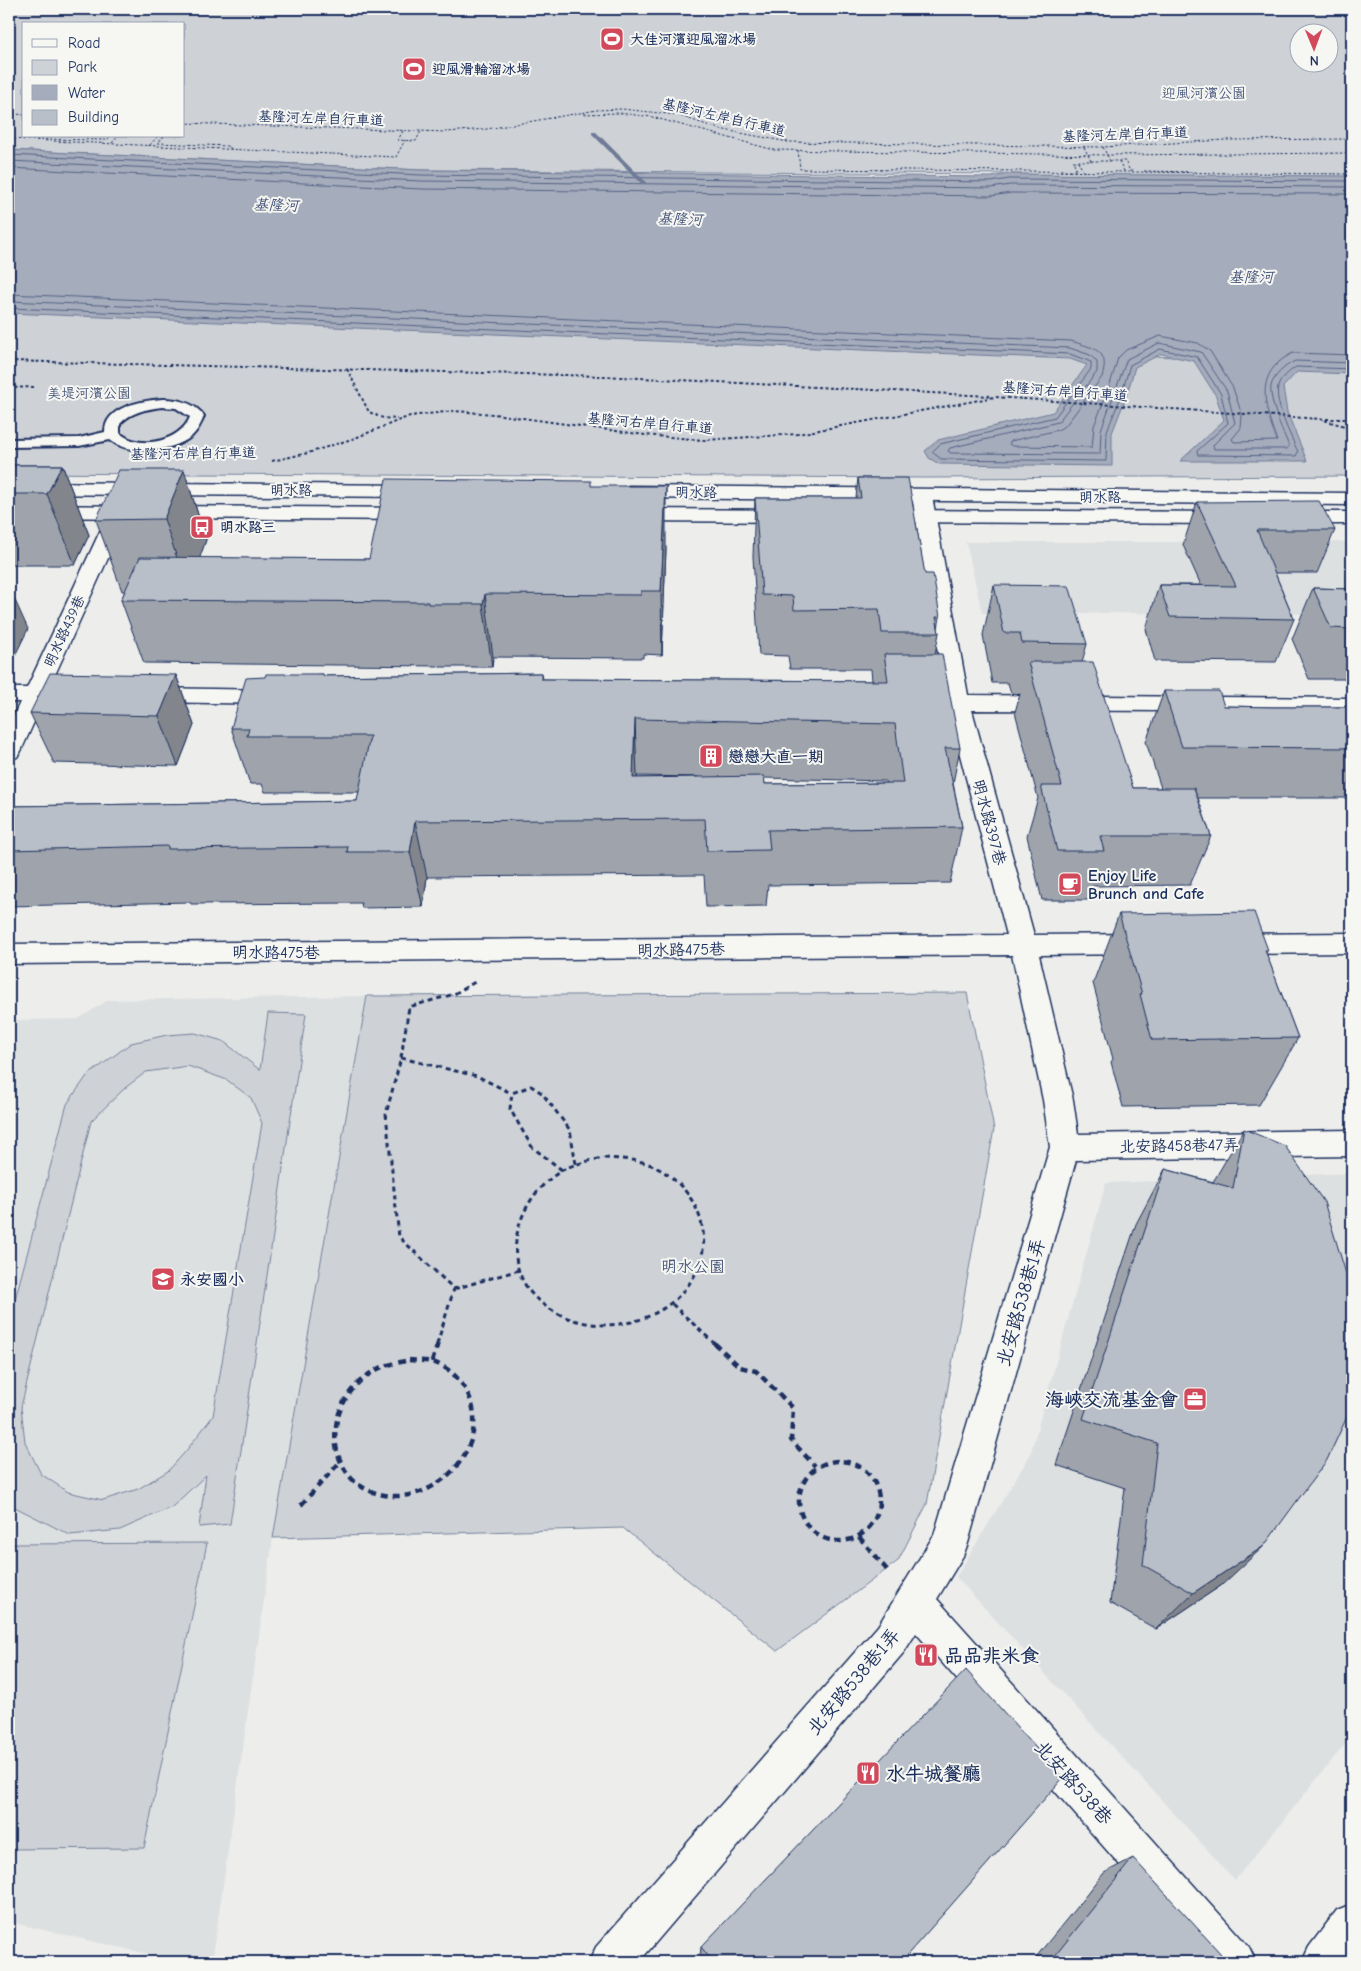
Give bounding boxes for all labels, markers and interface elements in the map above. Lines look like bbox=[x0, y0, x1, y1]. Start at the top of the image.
legend bbox=[22, 22, 185, 138]
north arrow bbox=[1288, 22, 1338, 72]
sports icon: 大佳河濱迎風溜冰場 bbox=[599, 26, 625, 52]
place label: 大佳河濱迎風溜冰場 bbox=[630, 31, 756, 48]
text: Road bbox=[68, 34, 100, 52]
text: N bbox=[1310, 52, 1319, 69]
sports icon: 迎風滑輪溜冰場 bbox=[401, 56, 427, 82]
text: Park bbox=[68, 58, 97, 76]
place label: 迎風滑輪溜冰場 bbox=[432, 61, 530, 78]
text: Water bbox=[68, 84, 105, 102]
park label: 迎風河濱公園 bbox=[1162, 85, 1246, 102]
street label: 基隆河左岸自行車道 bbox=[661, 95, 787, 140]
text: Building bbox=[68, 108, 119, 126]
street label: 基隆河左岸自行車道 bbox=[258, 108, 384, 129]
street label: 基隆河左岸自行車道 bbox=[1062, 124, 1188, 145]
water label: 基隆河 bbox=[253, 195, 302, 215]
water label: 基隆河 bbox=[657, 209, 706, 229]
water label: 基隆河 bbox=[1228, 268, 1276, 286]
street label: 基隆河右岸自行車道 bbox=[1002, 379, 1128, 404]
park label: 美堤河濱公園 bbox=[47, 385, 131, 402]
street label: 基隆河右岸自行車道 bbox=[586, 410, 713, 437]
street label: 基隆河右岸自行車道 bbox=[130, 444, 256, 463]
street label: 明水路 bbox=[270, 482, 312, 499]
street label: 明水路 bbox=[675, 484, 717, 501]
street label: 明水路 bbox=[1079, 489, 1121, 506]
bus stop icon: 明水路三 bbox=[189, 514, 215, 540]
place label: 明水路三 bbox=[220, 519, 276, 536]
street label: 明水路439巷 bbox=[40, 592, 89, 670]
building icon: 戀戀大直一期 bbox=[698, 743, 724, 769]
place label: 戀戀大直一期 bbox=[728, 748, 824, 766]
street label: 明水路397巷 bbox=[969, 777, 1009, 867]
place label: Enjoy Life Brunch and Cafe bbox=[1088, 867, 1204, 903]
cafe icon: Enjoy Life Brunch and Cafe bbox=[1057, 871, 1083, 897]
street label: 明水路475巷 bbox=[637, 940, 725, 960]
street label: 明水路475巷 bbox=[232, 944, 320, 962]
street label: 北安路458巷47弄 bbox=[1119, 1136, 1239, 1156]
street label: 北安路538巷1弄 bbox=[992, 1236, 1050, 1369]
park label: 明水公園 bbox=[661, 1258, 725, 1276]
school or university icon: 永安國小 bbox=[150, 1266, 176, 1292]
place label: 永安國小 bbox=[180, 1271, 244, 1289]
office icon: 海峽交流基金會 bbox=[1182, 1386, 1208, 1412]
place label: 海峽交流基金會 bbox=[1045, 1389, 1178, 1411]
street label: 北安路538巷1弄 bbox=[803, 1624, 905, 1739]
restaurant icon: 品品非米食 bbox=[913, 1642, 939, 1668]
place label: 品品非米食 bbox=[944, 1645, 1039, 1667]
street label: 北安路538巷 bbox=[1030, 1736, 1117, 1829]
restaurant icon: 水牛城餐廳 bbox=[855, 1760, 881, 1786]
place label: 水牛城餐廳 bbox=[886, 1763, 981, 1785]

